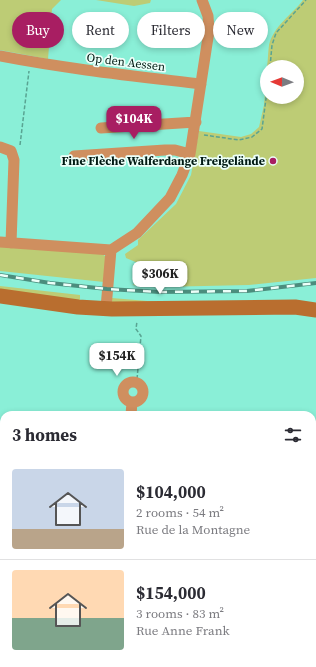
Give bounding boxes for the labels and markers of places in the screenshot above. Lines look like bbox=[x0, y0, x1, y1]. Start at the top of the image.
pin: $104K bbox=[106, 106, 162, 140]
place label: Fine Flèche Walferdange Freigelände bbox=[62, 153, 265, 169]
marker: Fine Flèche Walferdange Freigelände bbox=[268, 156, 278, 166]
pin: $306K bbox=[132, 261, 188, 295]
pin: $154K bbox=[89, 343, 145, 377]

